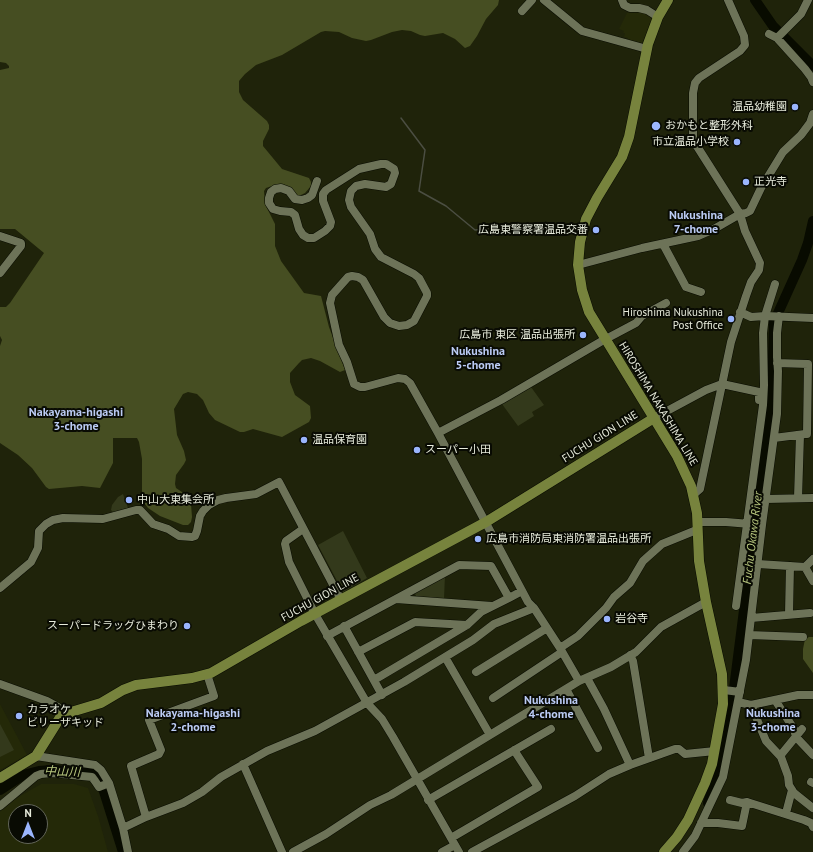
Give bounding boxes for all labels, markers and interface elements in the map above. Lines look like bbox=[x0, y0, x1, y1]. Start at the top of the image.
place label: 温品幼稚園 bbox=[732, 100, 787, 114]
marker: 温品幼稚園 bbox=[790, 102, 800, 112]
place label: おかもと整形外科 bbox=[665, 119, 753, 133]
marker: おかもと整形外科 bbox=[650, 120, 662, 132]
place label: 市立温品小学校 bbox=[652, 135, 729, 149]
marker: 市立温品小学校 bbox=[732, 137, 742, 147]
place label: 正光寺 bbox=[754, 175, 787, 189]
marker: 正光寺 bbox=[741, 177, 751, 187]
district label: Nukushina 7-chome bbox=[669, 209, 723, 237]
place label: 広島東警察署温品交番 bbox=[478, 223, 588, 237]
marker: 広島東警察署温品交番 bbox=[591, 225, 601, 235]
place label: Hiroshima Nukushina Post Office bbox=[623, 306, 723, 332]
marker: Hiroshima Nukushina Post Office bbox=[726, 314, 736, 324]
place label: 広島市 東区 温品出張所 bbox=[459, 328, 575, 342]
marker: 広島市 東区 温品出張所 bbox=[578, 330, 588, 340]
street label: HIROSHIMA NAKASHIMA LINE bbox=[616, 340, 700, 468]
district label: Nukushina 5-chome bbox=[451, 345, 505, 373]
district label: Nakayama-higashi 3-chome bbox=[29, 406, 123, 434]
street label: FUCHU GION LINE bbox=[560, 408, 640, 466]
place label: 温品保育園 bbox=[312, 433, 367, 447]
marker: 温品保育園 bbox=[299, 435, 309, 445]
place label: スーパー小田 bbox=[425, 443, 491, 457]
marker: スーパー小田 bbox=[412, 445, 422, 455]
water label: Fuchu Okawa River bbox=[740, 491, 766, 585]
place label: 中山大東集会所 bbox=[137, 493, 214, 507]
marker: 中山大東集会所 bbox=[124, 495, 134, 505]
place label: 広島市消防局東消防署温品出張所 bbox=[486, 532, 651, 546]
marker: 広島市消防局東消防署温品出張所 bbox=[473, 534, 483, 544]
street label: FUCHU GION LINE bbox=[279, 571, 361, 625]
place label: 岩谷寺 bbox=[615, 612, 648, 626]
marker: 岩谷寺 bbox=[602, 614, 612, 624]
place label: スーパードラッグひまわり bbox=[47, 619, 179, 633]
marker: スーパードラッグひまわり bbox=[182, 621, 192, 631]
district label: Nukushina 4-chome bbox=[524, 694, 578, 722]
place label: カラオケ ビリーザキッド bbox=[27, 703, 104, 729]
district label: Nakayama-higashi 2-chome bbox=[146, 707, 240, 735]
district label: Nukushina 3-chome bbox=[746, 707, 800, 735]
marker: カラオケ ビリーザキッド bbox=[14, 711, 24, 721]
water label: 中山川 bbox=[44, 764, 80, 780]
north arrow bbox=[8, 804, 48, 844]
text: N bbox=[24, 806, 32, 820]

